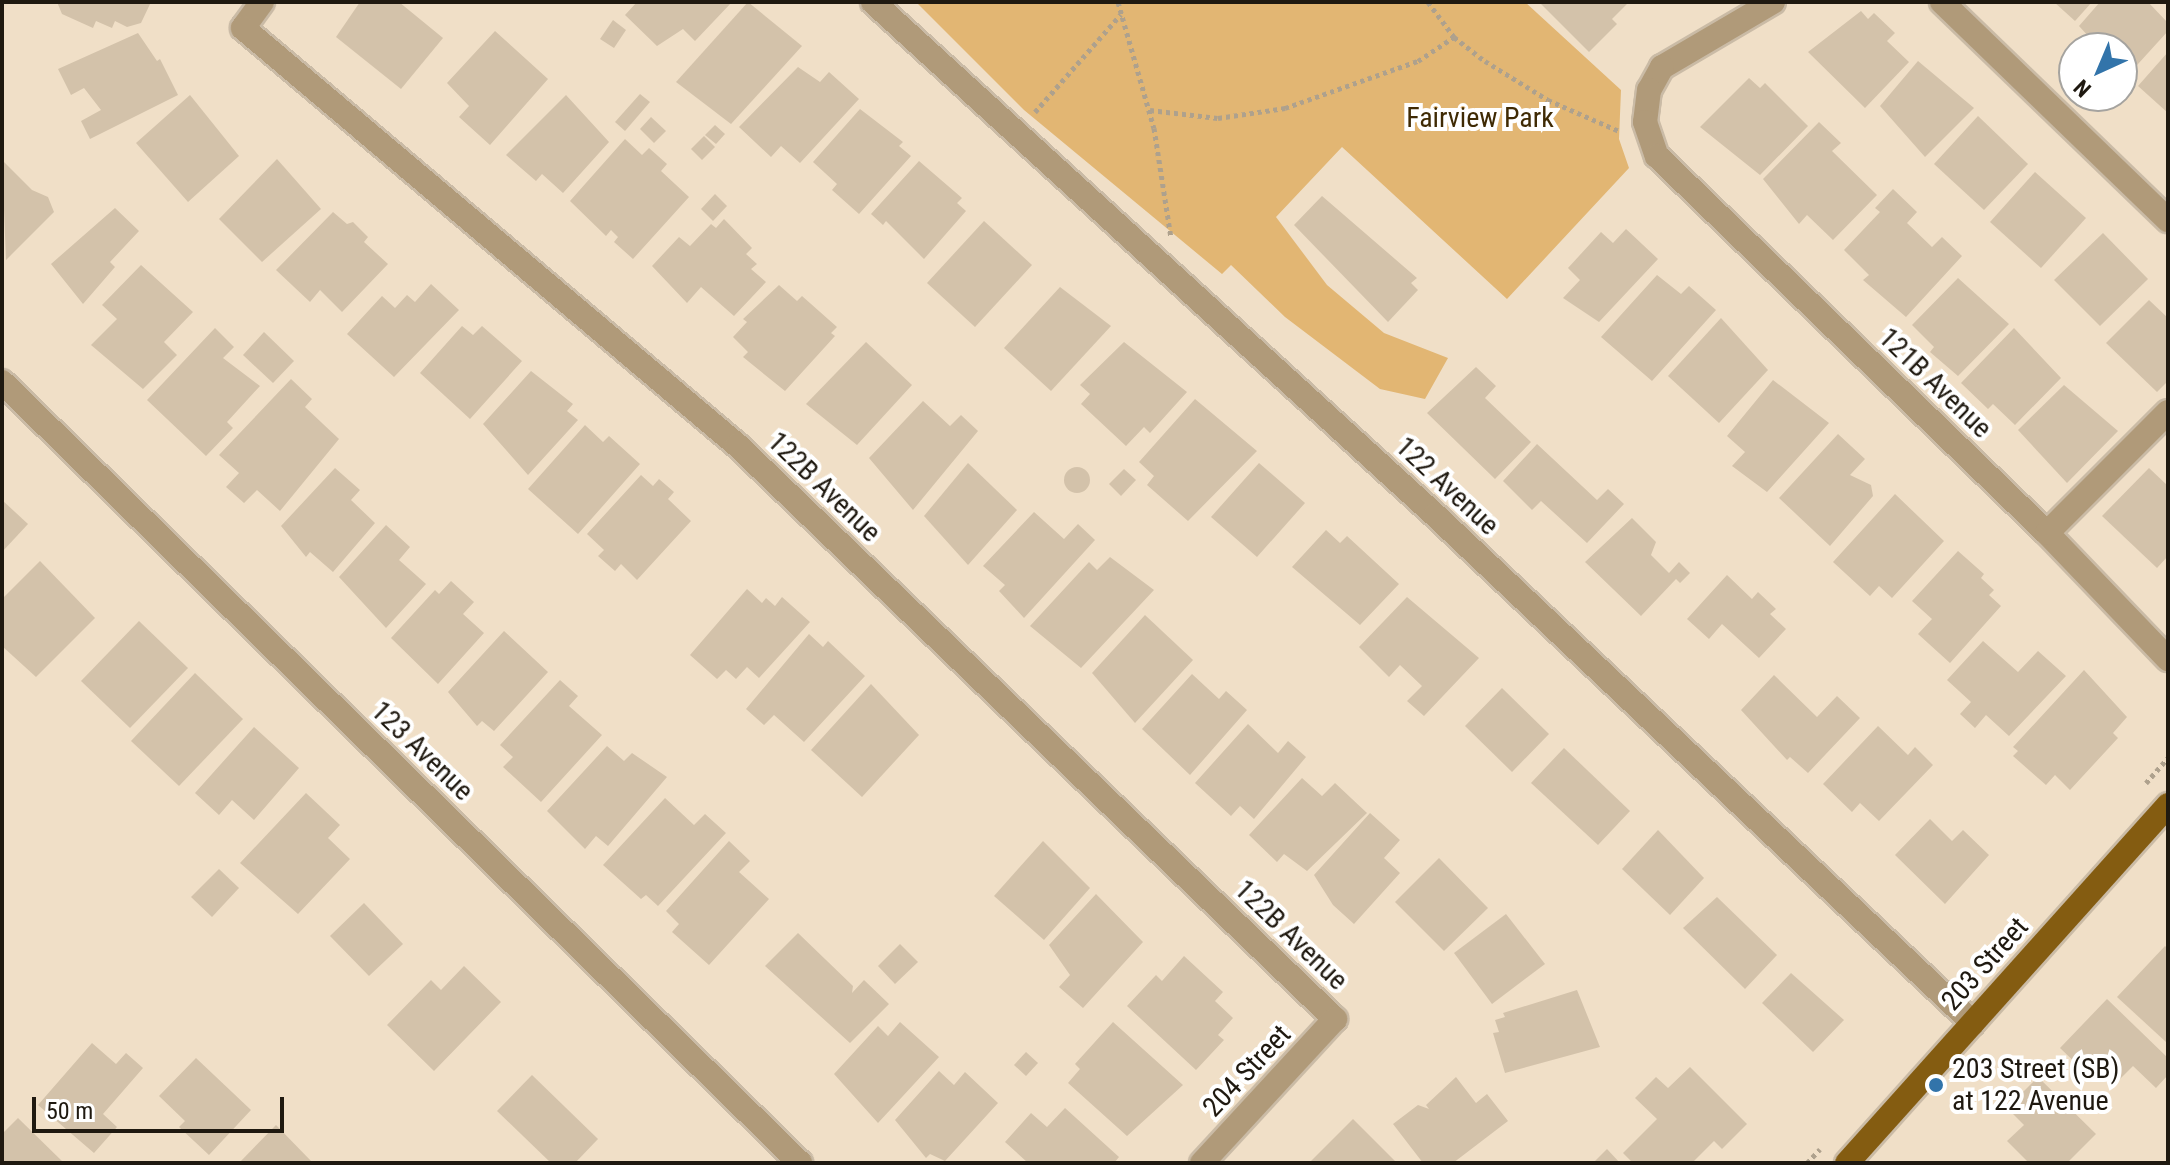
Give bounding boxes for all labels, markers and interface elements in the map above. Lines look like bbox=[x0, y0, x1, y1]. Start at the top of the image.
north arrow bbox=[2058, 32, 2138, 112]
text: N bbox=[2069, 75, 2096, 102]
park label: Fairview Park bbox=[1406, 101, 1554, 135]
street label: 121B Avenue bbox=[1872, 321, 1998, 445]
street label: 122B Avenue bbox=[761, 425, 887, 549]
street label: 122 Avenue bbox=[1389, 430, 1505, 542]
street label: 123 Avenue bbox=[364, 694, 480, 808]
street label: 122B Avenue bbox=[1228, 873, 1354, 997]
street label: 203 Street bbox=[1935, 911, 2035, 1017]
street label: 204 Street bbox=[1196, 1018, 1298, 1124]
place label: 203 Street (SB) at 122 Avenue bbox=[1952, 1052, 2119, 1118]
marker: 203 Street (SB) at 122 Avenue bbox=[1927, 1076, 1945, 1094]
scale bar bbox=[36, 1081, 288, 1131]
text: 50 m bbox=[46, 1097, 93, 1125]

